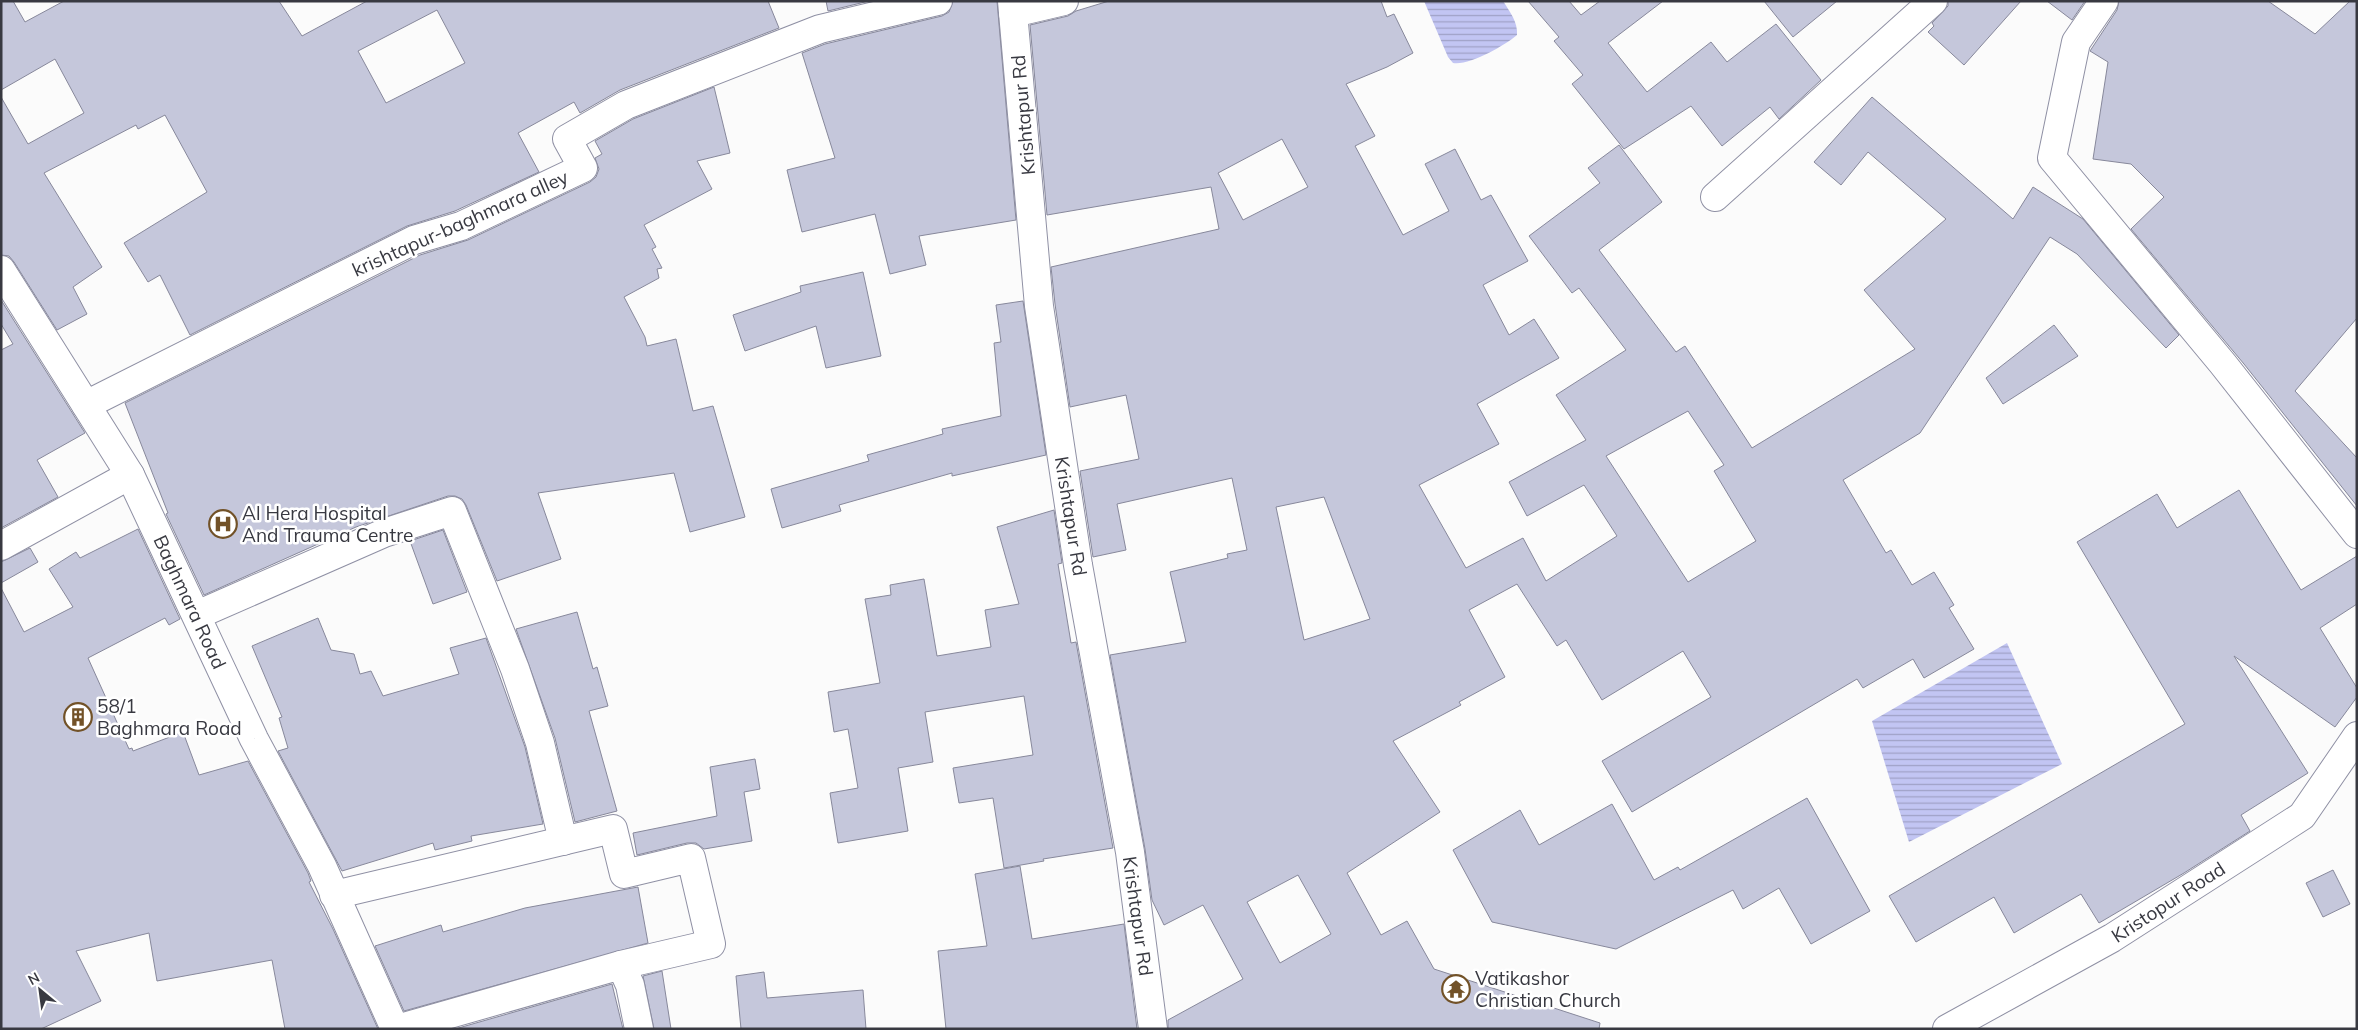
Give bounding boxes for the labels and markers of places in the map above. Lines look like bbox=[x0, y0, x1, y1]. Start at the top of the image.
place label: Al Hera Hospital And Trauma Centre bbox=[242, 501, 413, 547]
hospital icon: Al Hera Hospital And Trauma Centre bbox=[208, 509, 238, 539]
place label: 58/1 Baghmara Road bbox=[97, 694, 242, 740]
building icon: 58/1 Baghmara Road bbox=[63, 702, 93, 732]
place label: Vatikashor Christian Church bbox=[1475, 966, 1621, 1012]
temple icon: Vatikashor Christian Church bbox=[1441, 974, 1471, 1004]

